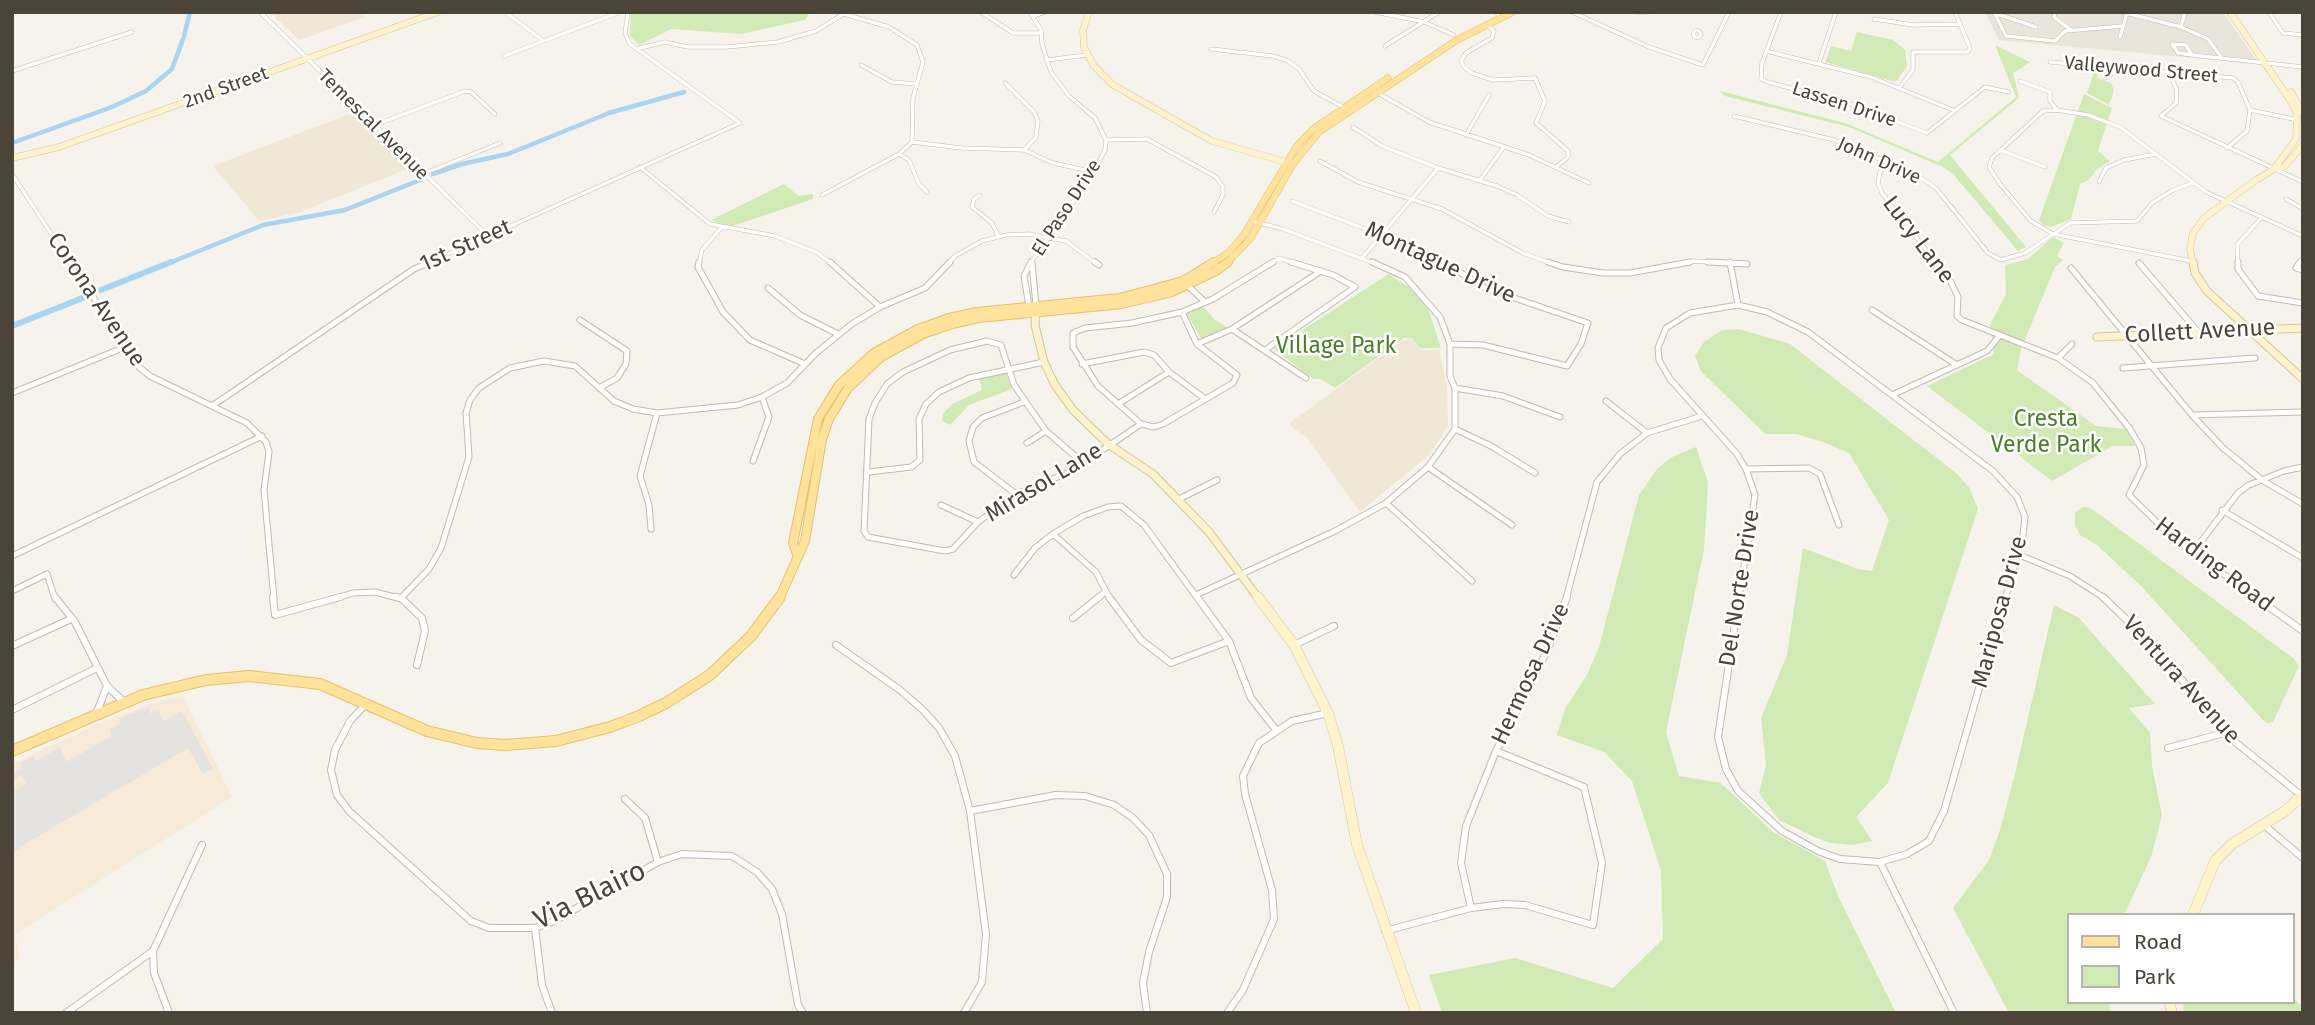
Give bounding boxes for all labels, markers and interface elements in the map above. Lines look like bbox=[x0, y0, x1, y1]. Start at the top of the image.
street label: Valleywood Street bbox=[2063, 52, 2219, 88]
street label: 2nd Street bbox=[181, 62, 271, 114]
street label: Temescal Avenue bbox=[313, 65, 433, 185]
street label: Lassen Drive bbox=[1789, 77, 1899, 133]
street label: John Drive bbox=[1834, 133, 1924, 189]
street label: El Paso Drive bbox=[1027, 156, 1107, 260]
street label: Lucy Lane bbox=[1876, 191, 1960, 289]
street label: 1st Street bbox=[416, 214, 516, 278]
street label: Montague Drive bbox=[1360, 216, 1520, 310]
street label: Corona Avenue bbox=[41, 228, 151, 372]
street label: Collett Avenue bbox=[2124, 314, 2276, 350]
park label: Village Park bbox=[1276, 333, 1396, 361]
park label: Cresta Verde Park bbox=[1991, 406, 2101, 460]
street label: Mirasol Lane bbox=[981, 437, 1107, 529]
street label: Del Norte Drive bbox=[1714, 507, 1766, 669]
street label: Harding Road bbox=[2149, 512, 2279, 618]
street label: Mariposa Drive bbox=[1966, 533, 2034, 691]
street label: Hermosa Drive bbox=[1486, 599, 1576, 749]
street label: Ventura Avenue bbox=[2116, 610, 2246, 750]
street label: Via Blairo bbox=[528, 854, 652, 938]
legend bbox=[2066, 913, 2294, 1004]
text: Road bbox=[2134, 929, 2182, 955]
text: Park bbox=[2134, 964, 2175, 990]

